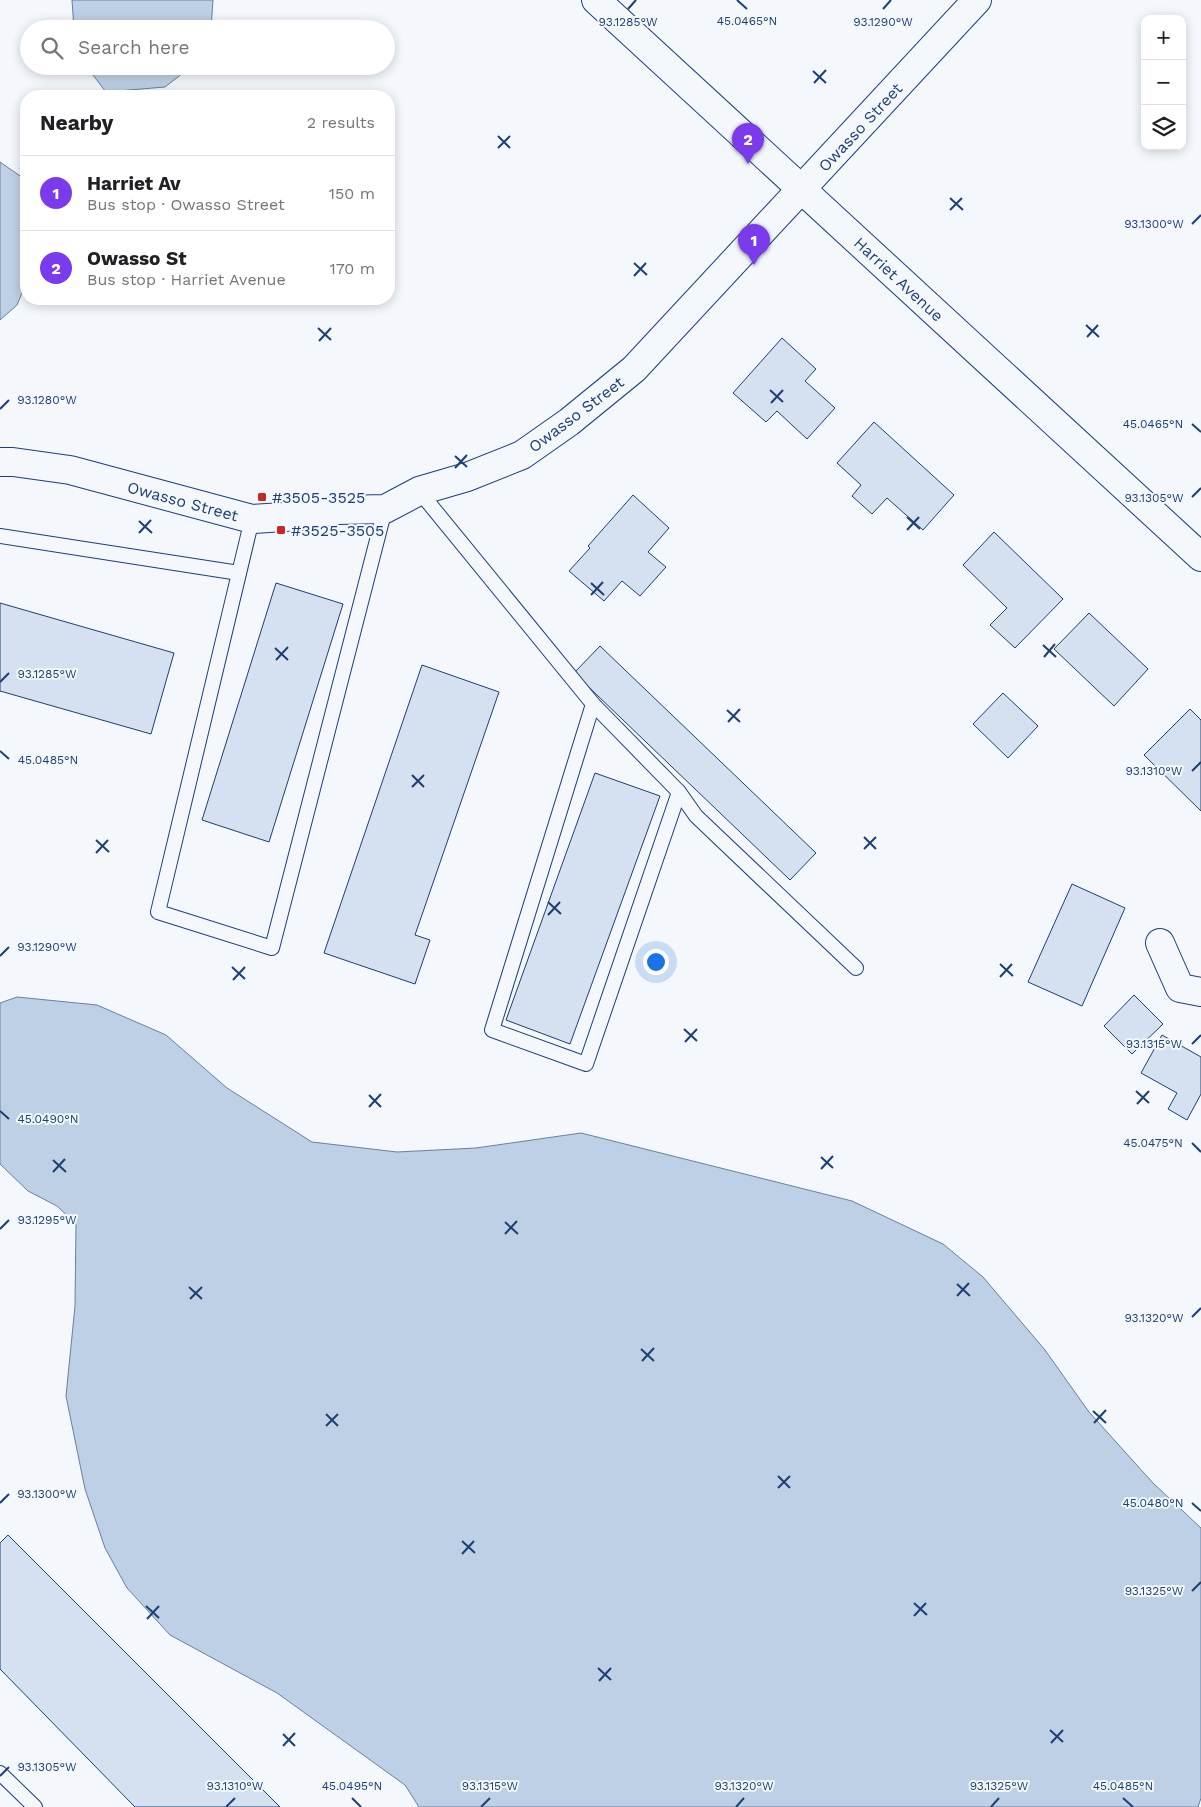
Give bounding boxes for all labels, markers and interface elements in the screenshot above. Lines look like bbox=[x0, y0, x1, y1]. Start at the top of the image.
text: 45.0465°N bbox=[717, 14, 777, 28]
text: 93.1285°W bbox=[598, 15, 658, 29]
text: 93.1290°W bbox=[853, 15, 913, 29]
map controls bbox=[1141, 15, 1186, 150]
button: + bbox=[1141, 15, 1186, 60]
search box bbox=[20, 20, 395, 75]
icon: search bbox=[38, 34, 66, 62]
text: Search here bbox=[78, 36, 189, 59]
button: − bbox=[1141, 60, 1186, 105]
street label: Owasso Street bbox=[814, 79, 906, 176]
button: layers bbox=[1141, 105, 1186, 150]
text: Nearby bbox=[40, 110, 113, 135]
text: 2 results bbox=[307, 113, 375, 132]
pin: 2 bbox=[732, 123, 764, 164]
text: Harriet Av bbox=[87, 172, 181, 195]
text: 1 bbox=[53, 184, 59, 203]
text: 150 m bbox=[329, 184, 375, 203]
text: Bus stop · Owasso Street bbox=[87, 195, 285, 214]
text: 93.1300°W bbox=[1124, 217, 1184, 231]
pin: 1 bbox=[738, 224, 770, 265]
street label: Harriet Avenue bbox=[850, 233, 947, 326]
text: Owasso St bbox=[87, 247, 186, 270]
text: 2 bbox=[51, 259, 61, 278]
text: 170 m bbox=[329, 259, 375, 278]
text: Bus stop · Harriet Avenue bbox=[87, 270, 286, 289]
street label: Owasso Street bbox=[525, 372, 628, 456]
text: 93.1280°W bbox=[17, 393, 77, 407]
text: 45.0465°N bbox=[1123, 417, 1183, 431]
street label: Owasso Street bbox=[125, 478, 241, 526]
place label: #3505-3525 bbox=[272, 488, 365, 507]
marker: #3505-3525 bbox=[256, 491, 268, 503]
text: 93.1305°W bbox=[1124, 491, 1184, 505]
place label: #3525-3505 bbox=[291, 521, 384, 540]
marker: #3525-3505 bbox=[275, 524, 287, 536]
text: 93.1285°W bbox=[17, 667, 77, 681]
text: 45.0485°N bbox=[18, 753, 78, 767]
text: 93.1310°W bbox=[1126, 764, 1183, 778]
text: 93.1290°W bbox=[17, 940, 77, 954]
your location bbox=[643, 949, 669, 975]
text: 93.1315°W bbox=[1126, 1037, 1183, 1051]
text: 45.0490°N bbox=[17, 1112, 79, 1126]
text: 45.0475°N bbox=[1123, 1136, 1183, 1150]
text: 93.1295°W bbox=[17, 1213, 77, 1227]
text: 93.1320°W bbox=[1124, 1311, 1184, 1325]
text: 93.1300°W bbox=[17, 1487, 77, 1501]
text: 45.0480°N bbox=[1122, 1496, 1184, 1510]
text: 93.1325°W bbox=[1125, 1584, 1184, 1598]
text: 93.1305°W bbox=[17, 1760, 77, 1774]
text: 93.1310°W bbox=[207, 1779, 264, 1793]
text: 45.0495°N bbox=[322, 1779, 382, 1793]
text: 93.1315°W bbox=[462, 1779, 519, 1793]
text: 93.1320°W bbox=[714, 1779, 774, 1793]
text: 93.1325°W bbox=[970, 1779, 1029, 1793]
text: 45.0485°N bbox=[1093, 1779, 1153, 1793]

